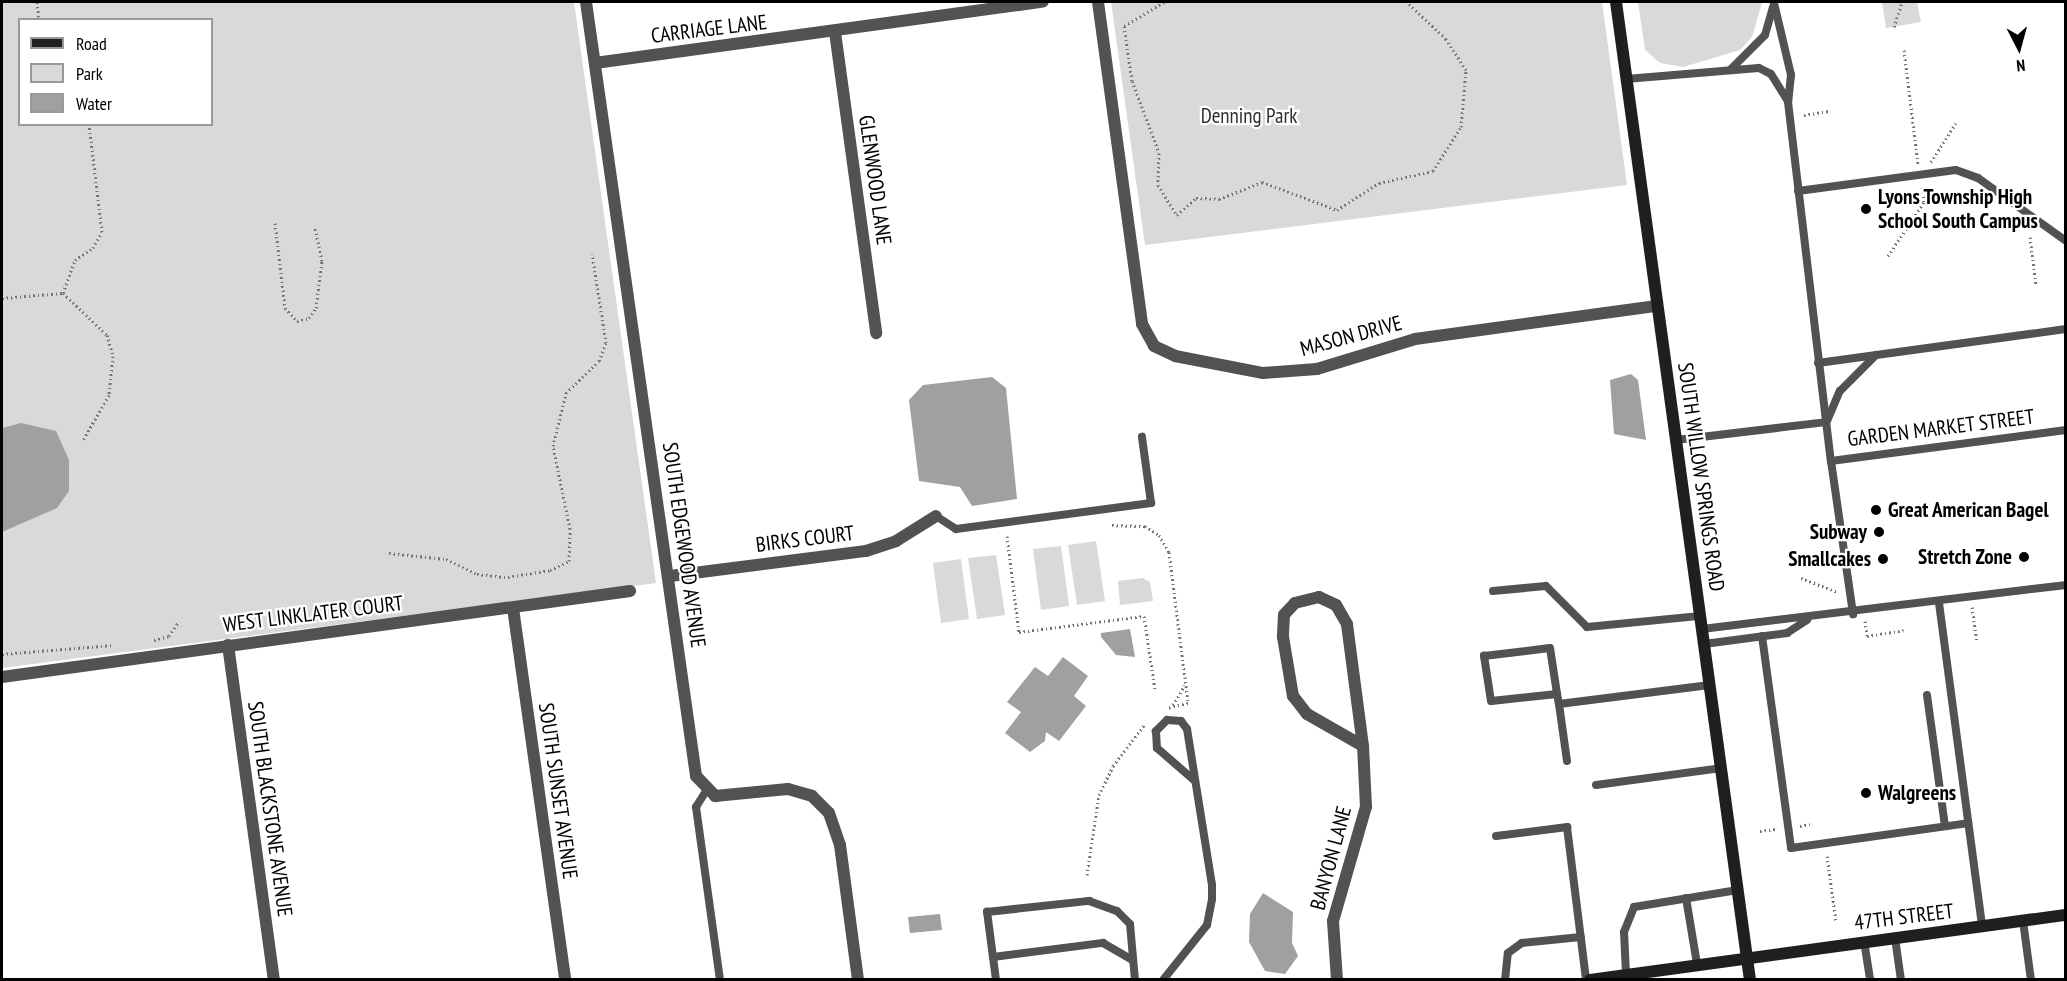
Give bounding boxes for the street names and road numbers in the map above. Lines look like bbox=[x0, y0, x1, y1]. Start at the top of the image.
street label: CARRIAGE LANE bbox=[650, 9, 768, 49]
street label: GLENWOOD LANE bbox=[853, 114, 897, 246]
street label: MASON DRIVE bbox=[1297, 310, 1405, 362]
street label: SOUTH WILLOW SPRINGS ROAD bbox=[1672, 361, 1730, 593]
street label: GARDEN MARKET STREET bbox=[1846, 404, 2036, 452]
street label: SOUTH EDGEWOOD AVENUE bbox=[657, 441, 711, 649]
street label: BIRKS COURT bbox=[754, 520, 856, 558]
street label: WEST LINKLATER COURT bbox=[221, 590, 405, 638]
street label: SOUTH BLACKSTONE AVENUE bbox=[242, 699, 298, 919]
street label: SOUTH SUNSET AVENUE bbox=[533, 701, 583, 881]
street label: BANYON LANE bbox=[1305, 803, 1357, 913]
street label: 47TH STREET bbox=[1853, 898, 1955, 936]

